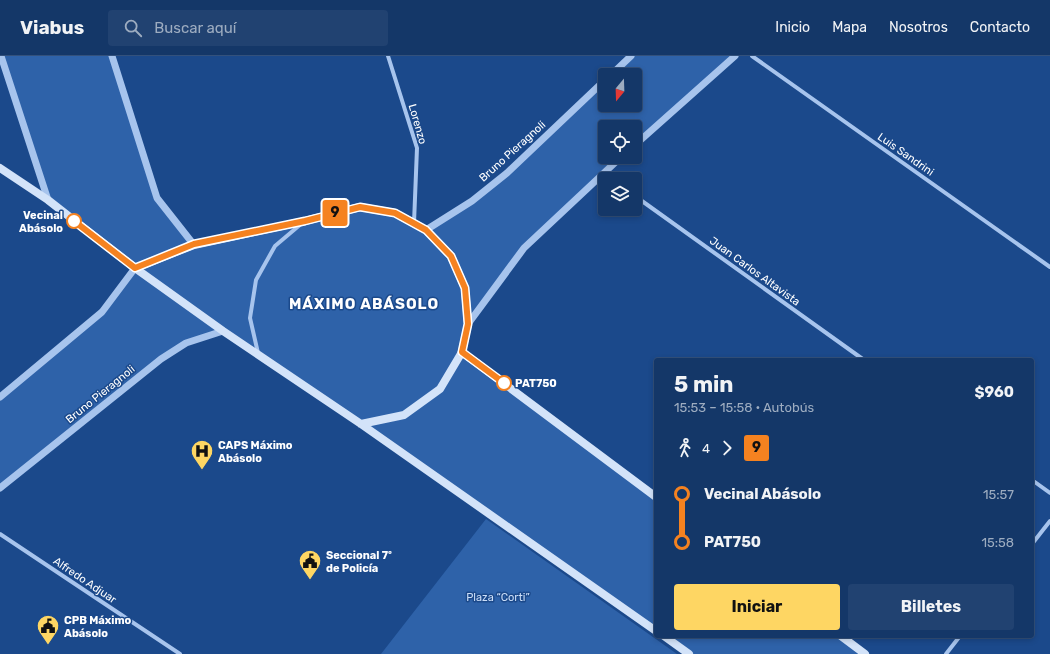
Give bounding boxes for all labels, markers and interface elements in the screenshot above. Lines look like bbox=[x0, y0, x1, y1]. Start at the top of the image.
search box bbox=[108, 10, 388, 46]
text: Viabus bbox=[20, 16, 84, 39]
icon: search bbox=[122, 17, 144, 39]
text: Buscar aquí bbox=[154, 19, 236, 37]
text: Inicio bbox=[775, 19, 810, 36]
text: Mapa bbox=[832, 19, 867, 36]
text: Nosotros bbox=[889, 19, 948, 36]
text: Contacto bbox=[970, 19, 1030, 36]
north arrow bbox=[598, 68, 642, 112]
map controls bbox=[598, 68, 642, 216]
street label: Lorenzo bbox=[406, 103, 429, 146]
street label: Bruno Pieragnoli bbox=[476, 118, 548, 185]
button: locate bbox=[598, 120, 642, 164]
street label: Luis Sandrini bbox=[875, 130, 936, 179]
button: layers bbox=[598, 172, 642, 216]
line badge: 9 bbox=[322, 200, 348, 226]
text: 9 bbox=[331, 204, 339, 221]
place label: Vecinal Abásolo bbox=[19, 209, 63, 235]
marker: Vecinal Abásolo bbox=[66, 213, 82, 229]
street label: Juan Carlos Altavista bbox=[707, 234, 802, 309]
district label: MÁXIMO ABÁSOLO bbox=[289, 295, 439, 313]
street label: Bruno Pieragnoli bbox=[63, 363, 137, 426]
text: 5 min bbox=[674, 371, 734, 398]
marker: PAT750 bbox=[496, 375, 512, 391]
place label: PAT750 bbox=[515, 377, 557, 390]
text: $960 bbox=[974, 383, 1014, 401]
text: 15:53 – 15:58 · Autobús bbox=[674, 400, 814, 415]
icon: walk bbox=[674, 437, 696, 459]
icon: forward bbox=[716, 437, 738, 459]
hospital icon: CAPS Máximo Abásolo bbox=[189, 438, 215, 471]
place label: CAPS Máximo Abásolo bbox=[218, 439, 293, 465]
text: 9 bbox=[752, 439, 761, 456]
text: 4 bbox=[702, 441, 710, 456]
text: Vecinal Abásolo bbox=[704, 485, 821, 503]
text: 15:57 bbox=[983, 487, 1014, 502]
text: PAT750 bbox=[704, 533, 761, 551]
text: 15:58 bbox=[981, 535, 1014, 550]
public building icon: Seccional 7º de Policía bbox=[297, 548, 323, 581]
place label: Seccional 7º de Policía bbox=[326, 549, 392, 575]
street label: Alfredo Adjuar bbox=[51, 555, 119, 607]
button: Iniciar bbox=[674, 584, 840, 630]
button: Billetes bbox=[848, 584, 1014, 630]
park label: Plaza “Corti” bbox=[466, 591, 530, 604]
public building icon: CPB Máximo Abásolo bbox=[35, 613, 61, 646]
place label: CPB Máximo Abásolo bbox=[64, 614, 132, 640]

